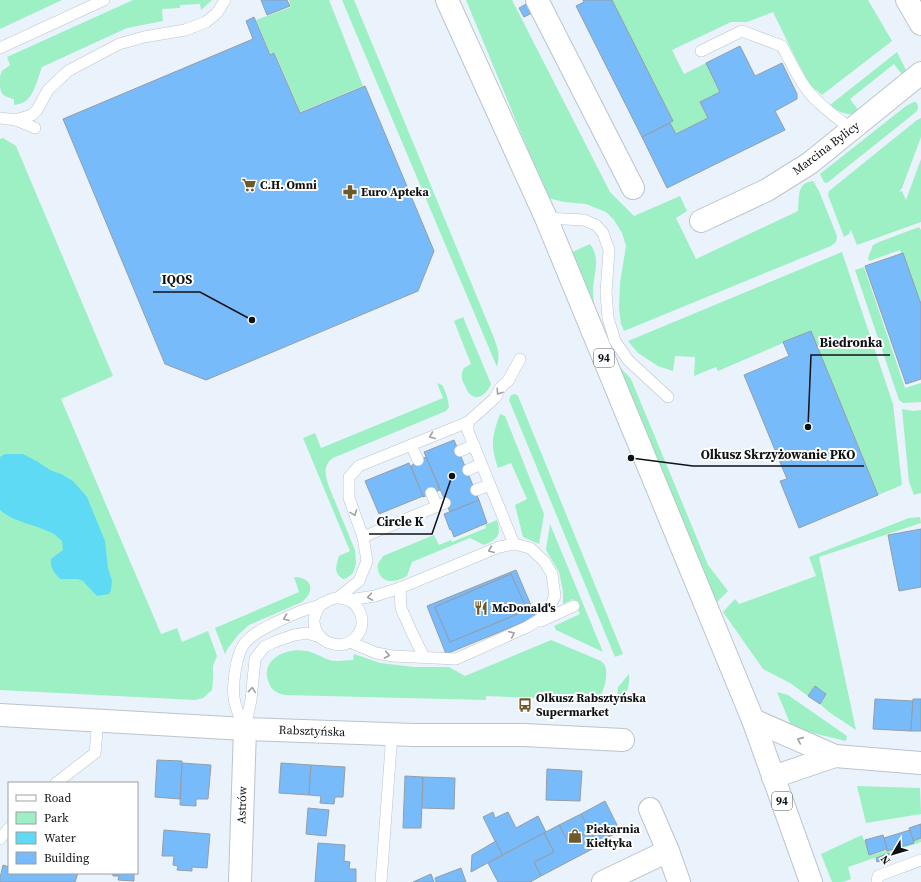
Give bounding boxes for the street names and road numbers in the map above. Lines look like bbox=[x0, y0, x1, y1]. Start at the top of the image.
street label: Marcina Bylicy bbox=[789, 117, 863, 178]
road number: 94 bbox=[594, 349, 614, 367]
street label: Rabsztyńska bbox=[278, 722, 346, 740]
street label: Astrów bbox=[233, 785, 251, 824]
road number: 94 bbox=[772, 792, 792, 810]

